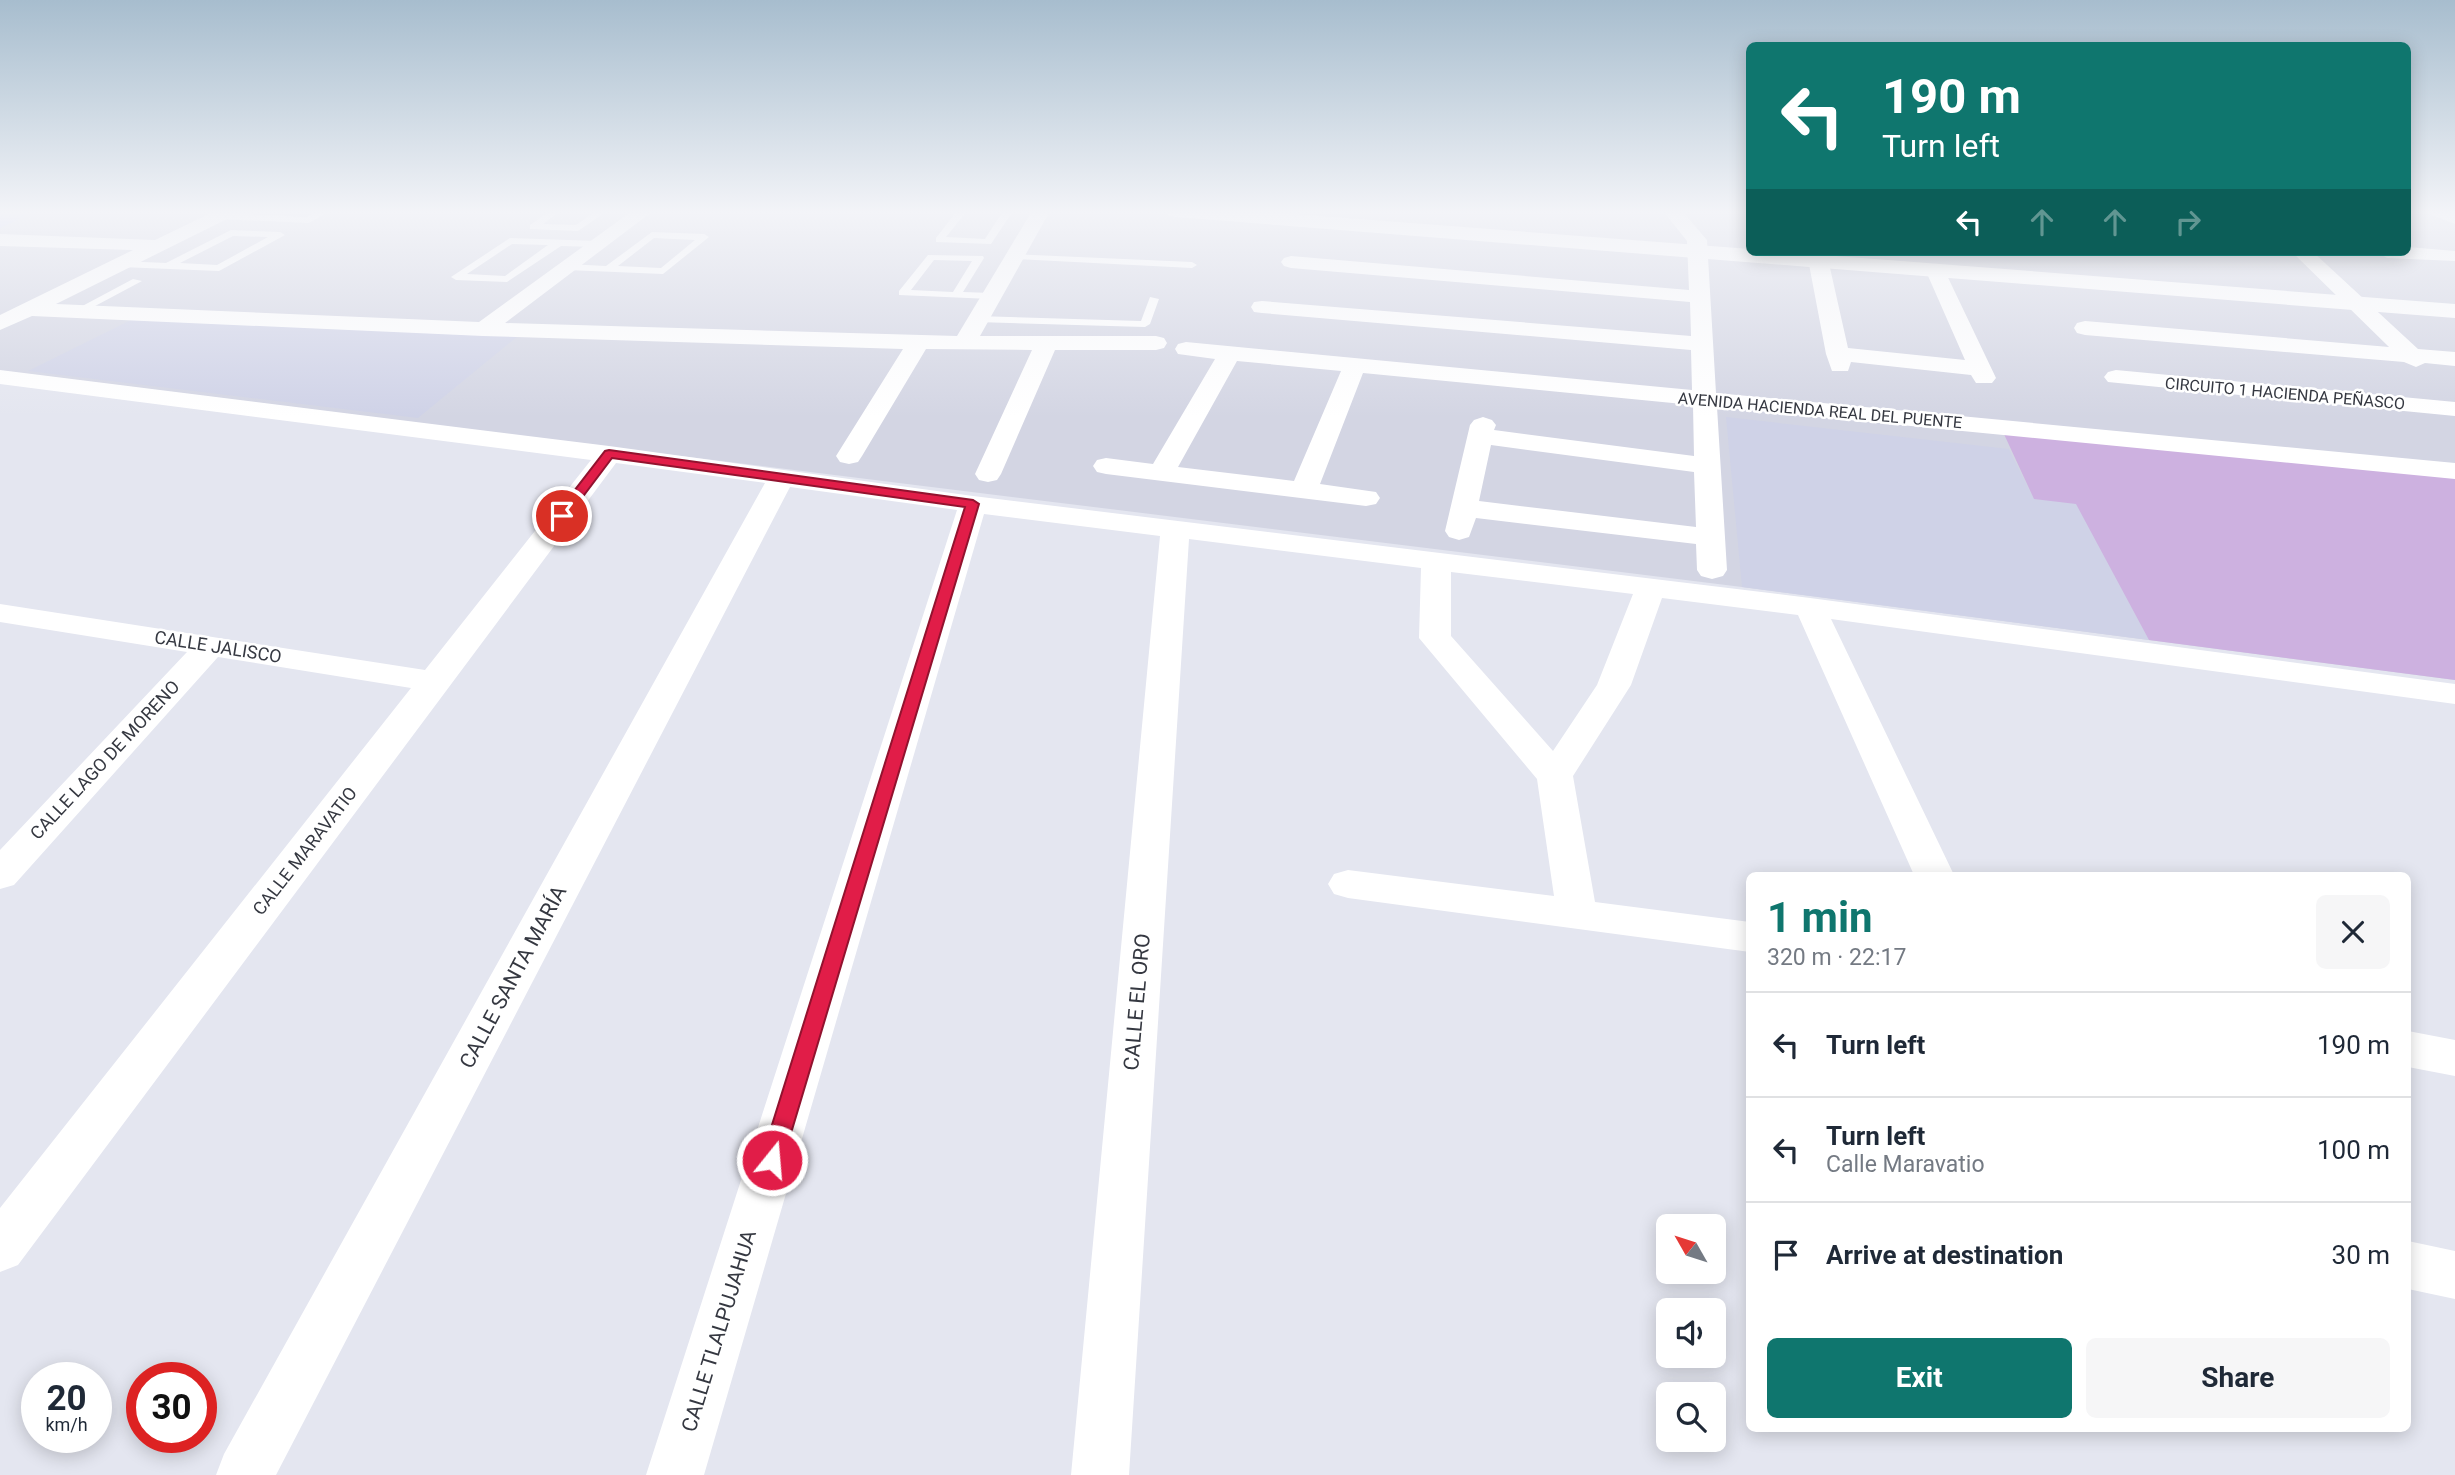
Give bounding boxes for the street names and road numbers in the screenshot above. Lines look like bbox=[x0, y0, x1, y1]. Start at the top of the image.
street label: CIRCUITO 1 HACIENDA PEÑASCO bbox=[2164, 373, 2406, 413]
street label: AVENIDA HACIENDA REAL DEL PUENTE bbox=[1677, 389, 1963, 432]
street label: CALLE JALISCO bbox=[153, 626, 283, 667]
street label: CALLE LAGO DE MORENO bbox=[26, 676, 184, 843]
street label: CALLE MARAVATIO bbox=[248, 783, 361, 919]
street label: CALLE SANTA MARÍA bbox=[455, 881, 571, 1072]
street label: CALLE EL ORO bbox=[1119, 932, 1155, 1072]
street label: CALLE TLALPUJAHUA bbox=[677, 1227, 761, 1435]

